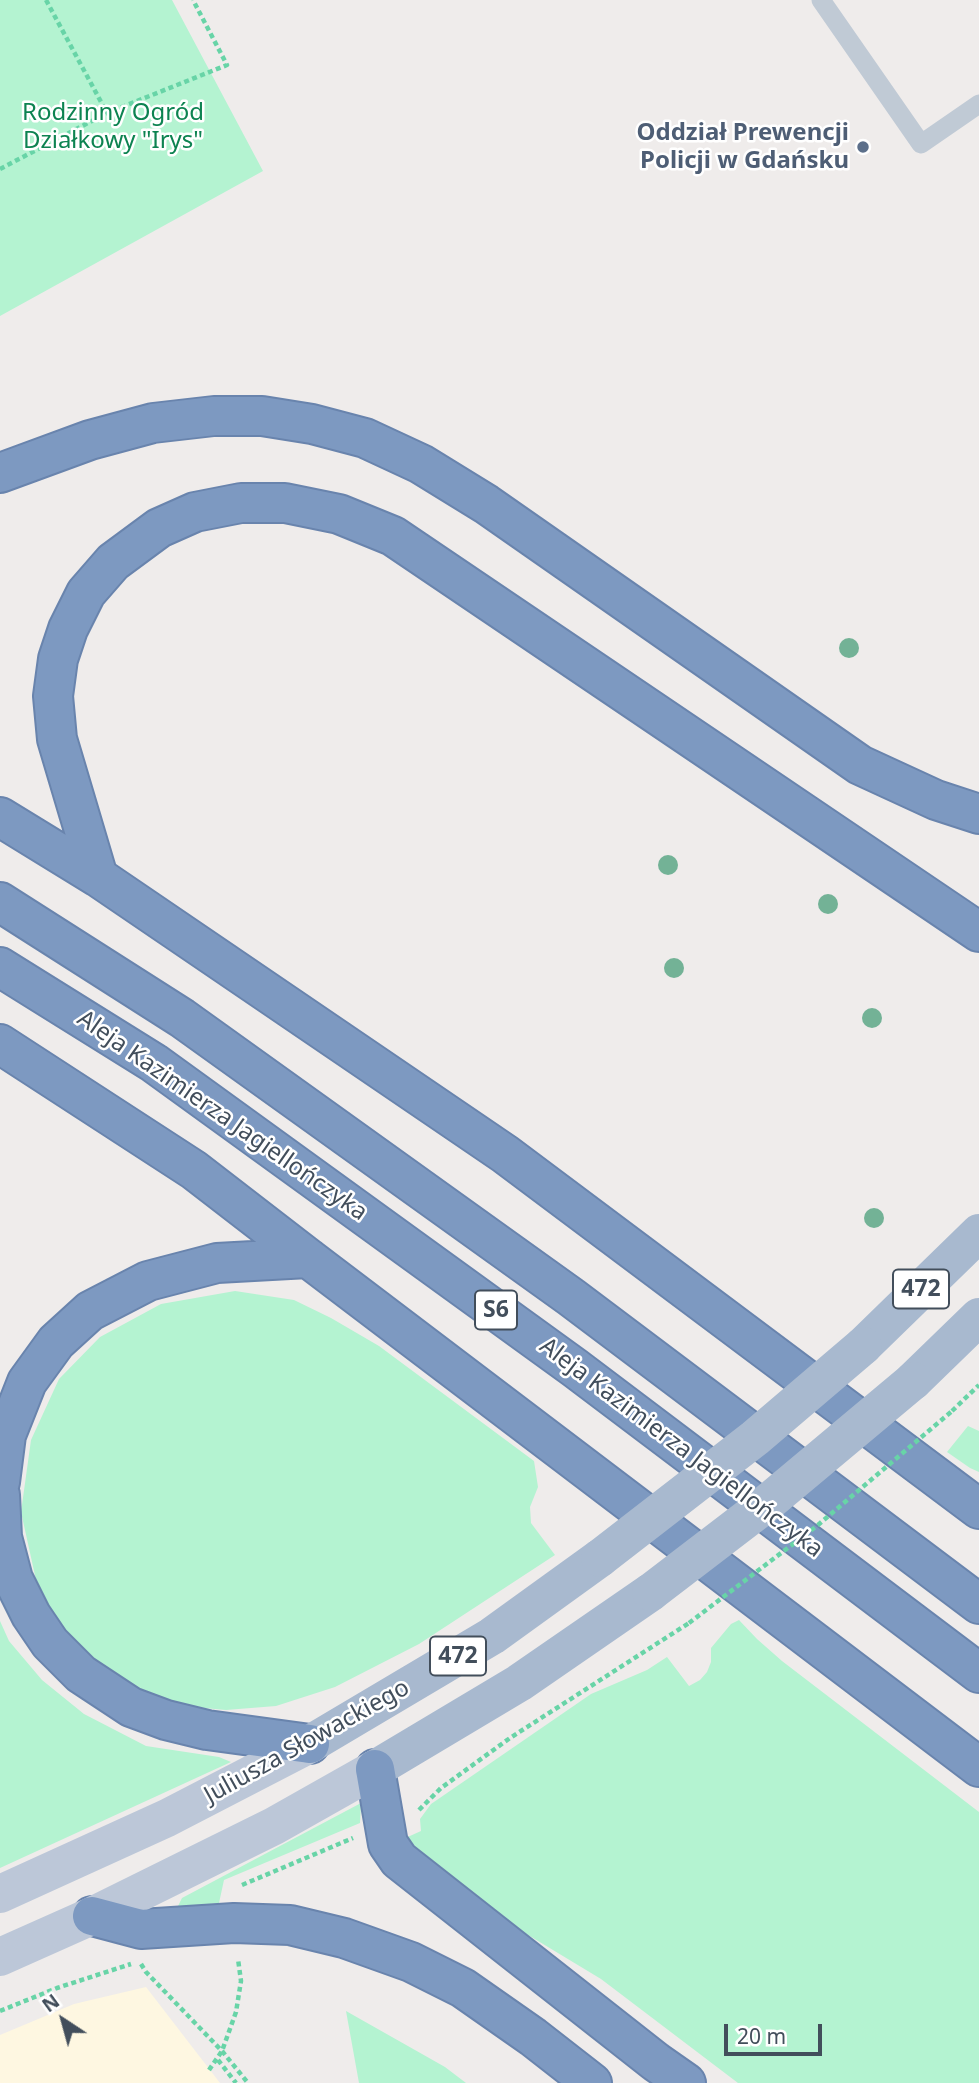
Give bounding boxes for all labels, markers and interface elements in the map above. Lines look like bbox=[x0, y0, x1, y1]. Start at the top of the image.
park label: Rodzinny Ogród Działkowy "Irys" bbox=[22, 99, 204, 155]
place label: Oddział Prewencji Policji w Gdańsku bbox=[637, 119, 849, 175]
marker: Oddział Prewencji Policji w Gdańsku bbox=[855, 139, 871, 155]
street label: Aleja Kazimierza Jagiellończyka bbox=[71, 1005, 373, 1227]
road number: 472 bbox=[893, 1270, 949, 1308]
road number: S6 bbox=[475, 1290, 517, 1330]
street label: Aleja Kazimierza Jagiellończyka bbox=[534, 1332, 828, 1564]
road number: 472 bbox=[430, 1637, 486, 1676]
street label: Juliusza Słowackiego bbox=[199, 1674, 415, 1810]
north arrow bbox=[28, 1985, 98, 2055]
text: N bbox=[37, 1988, 65, 2018]
scale bar bbox=[727, 2010, 825, 2054]
text: 20 m bbox=[737, 2022, 786, 2050]

